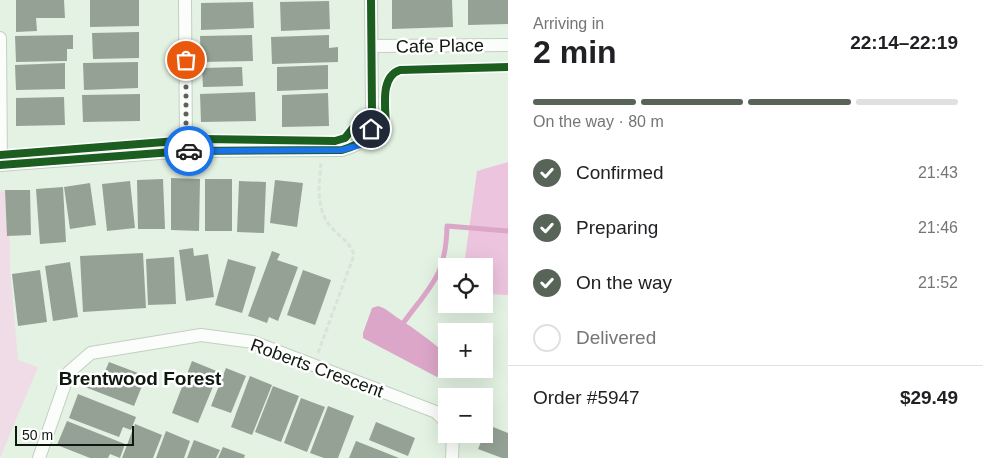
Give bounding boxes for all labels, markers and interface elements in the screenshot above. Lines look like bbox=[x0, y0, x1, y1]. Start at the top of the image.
text: Arriving in bbox=[533, 15, 604, 32]
text: 22:14–22:19 bbox=[850, 32, 958, 53]
text: 2 min bbox=[533, 34, 617, 70]
street label: Cafe Place bbox=[396, 35, 484, 57]
pin bbox=[165, 39, 207, 81]
icon: bag bbox=[172, 46, 200, 74]
pin bbox=[350, 108, 392, 150]
text: On the way · 80 m bbox=[533, 113, 664, 130]
icon: home bbox=[357, 115, 385, 143]
courier bbox=[164, 126, 214, 176]
icon: car bbox=[175, 137, 203, 165]
icon: check bbox=[533, 159, 561, 187]
text: Confirmed bbox=[576, 162, 664, 183]
text: 21:43 bbox=[918, 164, 958, 181]
icon: check bbox=[533, 214, 561, 242]
text: Preparing bbox=[576, 217, 658, 238]
text: 21:46 bbox=[918, 219, 958, 236]
map controls bbox=[438, 258, 493, 443]
button: locate bbox=[438, 258, 493, 313]
icon: check bbox=[533, 269, 561, 297]
text: On the way bbox=[576, 272, 672, 293]
text: 21:52 bbox=[918, 274, 958, 291]
button: + bbox=[438, 323, 493, 378]
text: Delivered bbox=[576, 327, 656, 348]
street label: Roberts Crescent bbox=[248, 335, 386, 401]
district label: Brentwood Forest bbox=[59, 368, 222, 389]
text: Order #5947 bbox=[533, 387, 640, 408]
text: $29.49 bbox=[900, 387, 958, 408]
button: − bbox=[438, 388, 493, 443]
scale bar bbox=[15, 423, 134, 446]
text: 50 m bbox=[22, 427, 53, 443]

